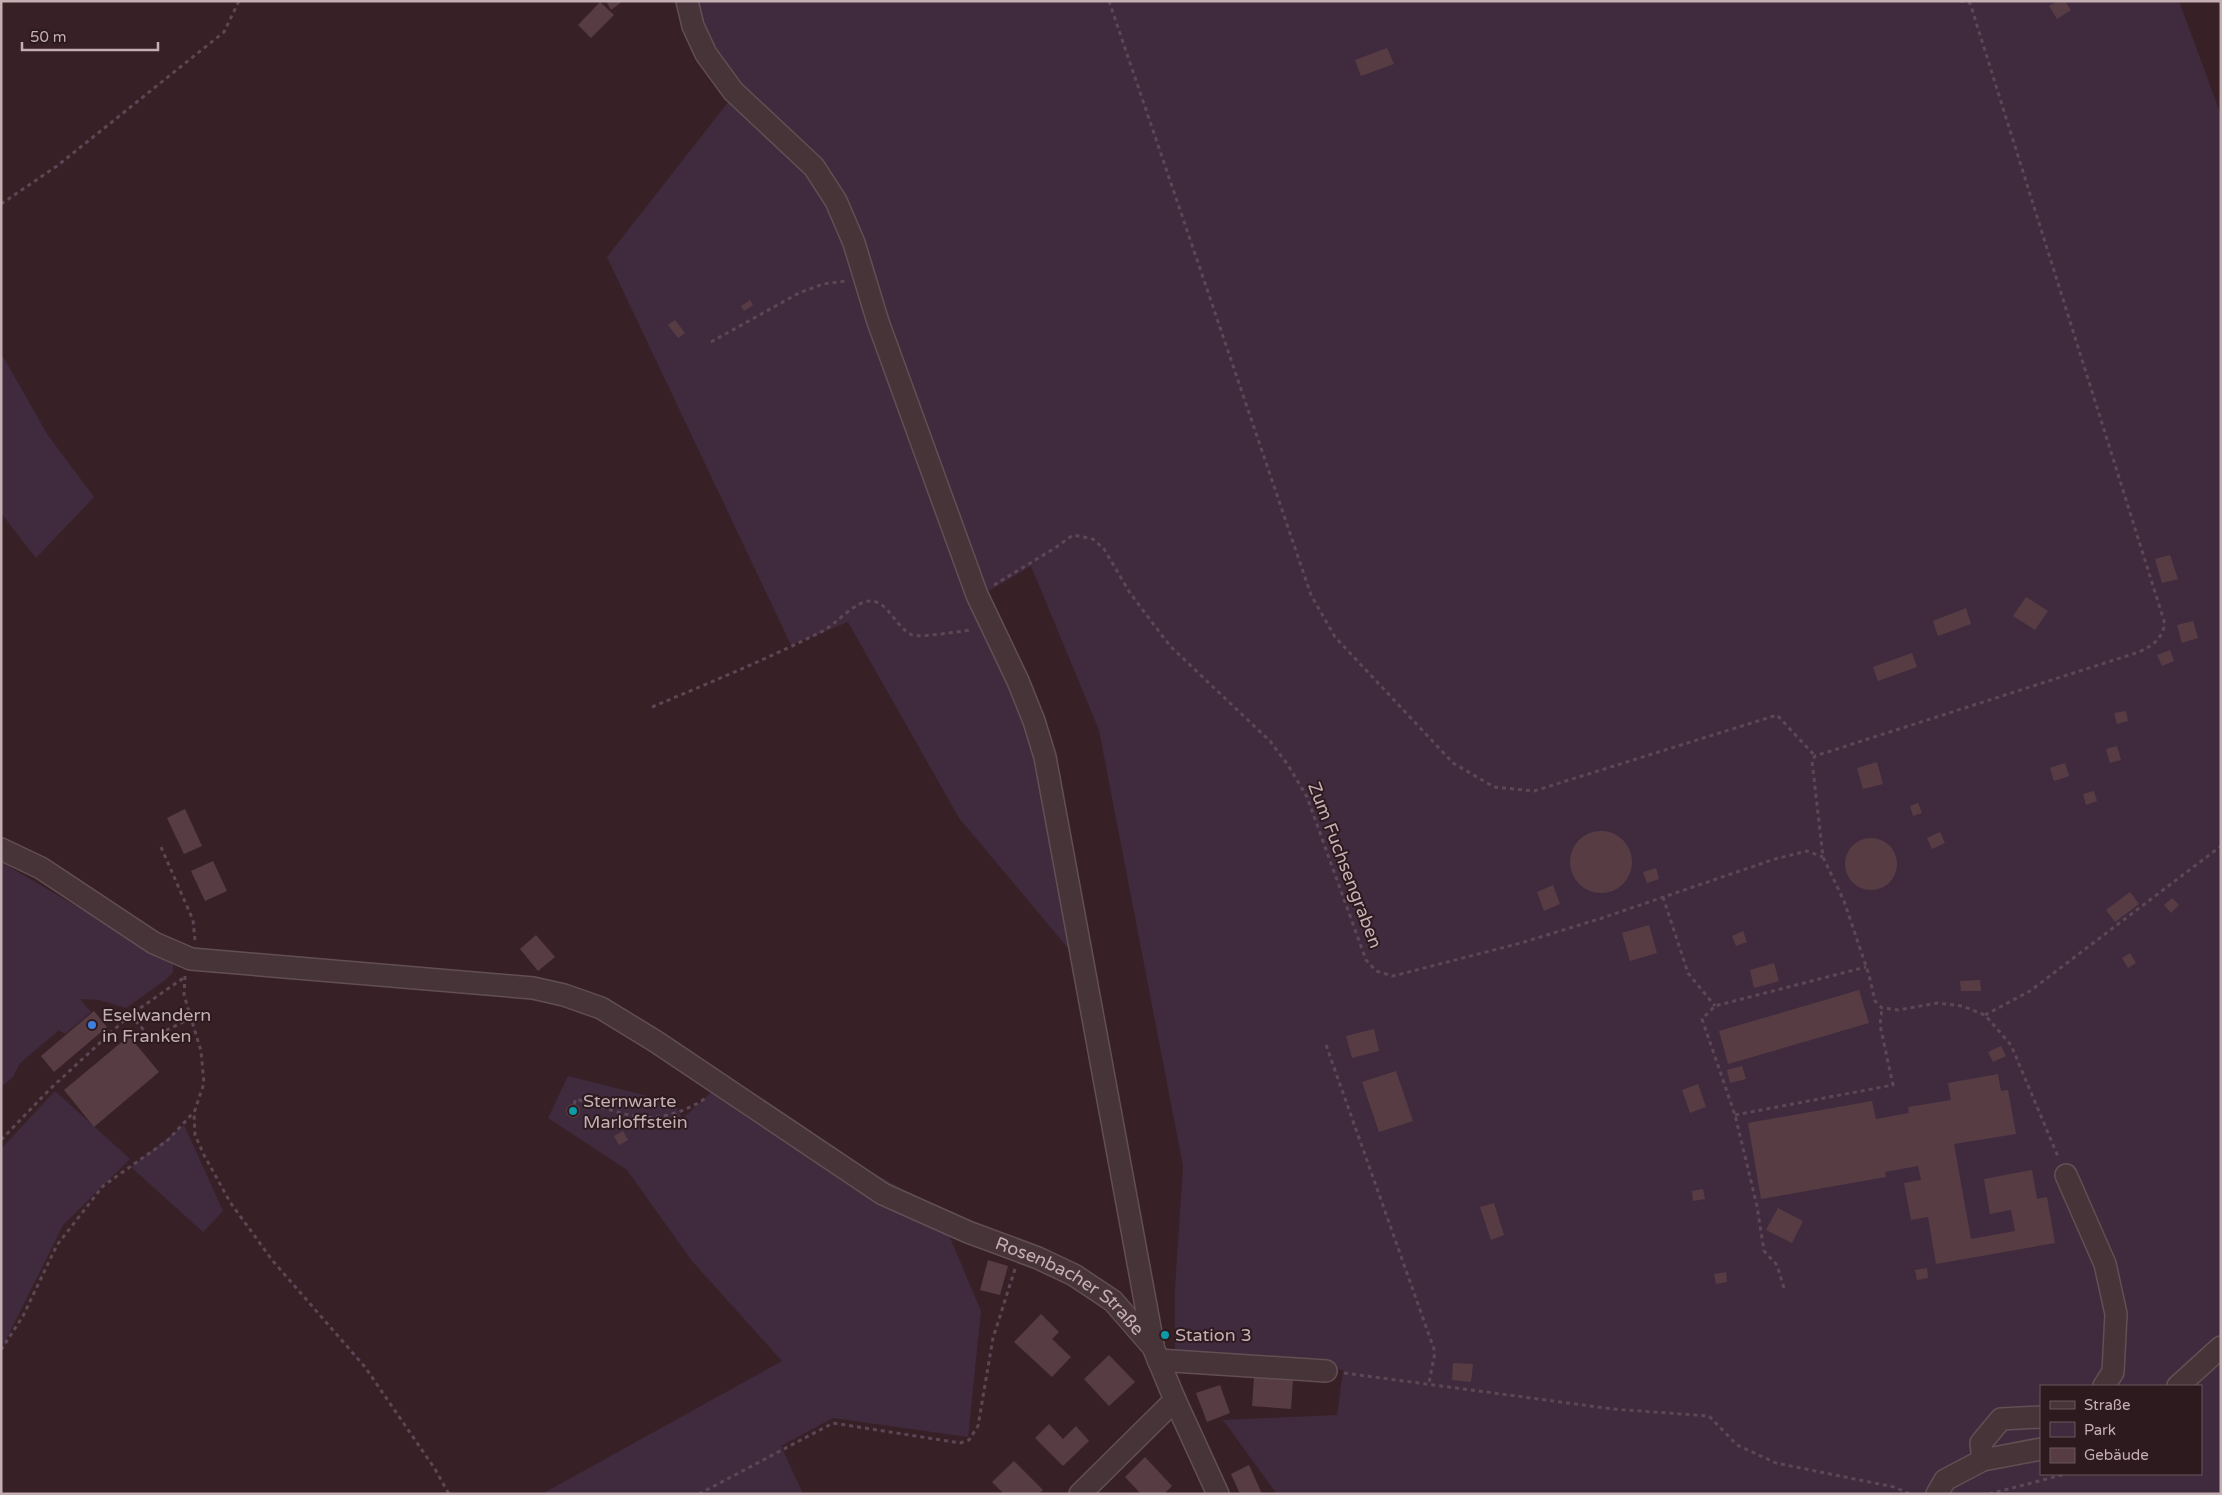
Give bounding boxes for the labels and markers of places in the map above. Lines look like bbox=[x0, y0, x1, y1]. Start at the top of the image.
place label: Eselwandern in Franken bbox=[102, 1004, 211, 1047]
marker: Eselwandern in Franken bbox=[86, 1019, 98, 1031]
place label: Sternwarte Marloffstein bbox=[583, 1090, 688, 1133]
marker: Sternwarte Marloffstein bbox=[567, 1105, 579, 1117]
place label: Station 3 bbox=[1175, 1324, 1252, 1346]
marker: Station 3 bbox=[1159, 1329, 1171, 1341]

